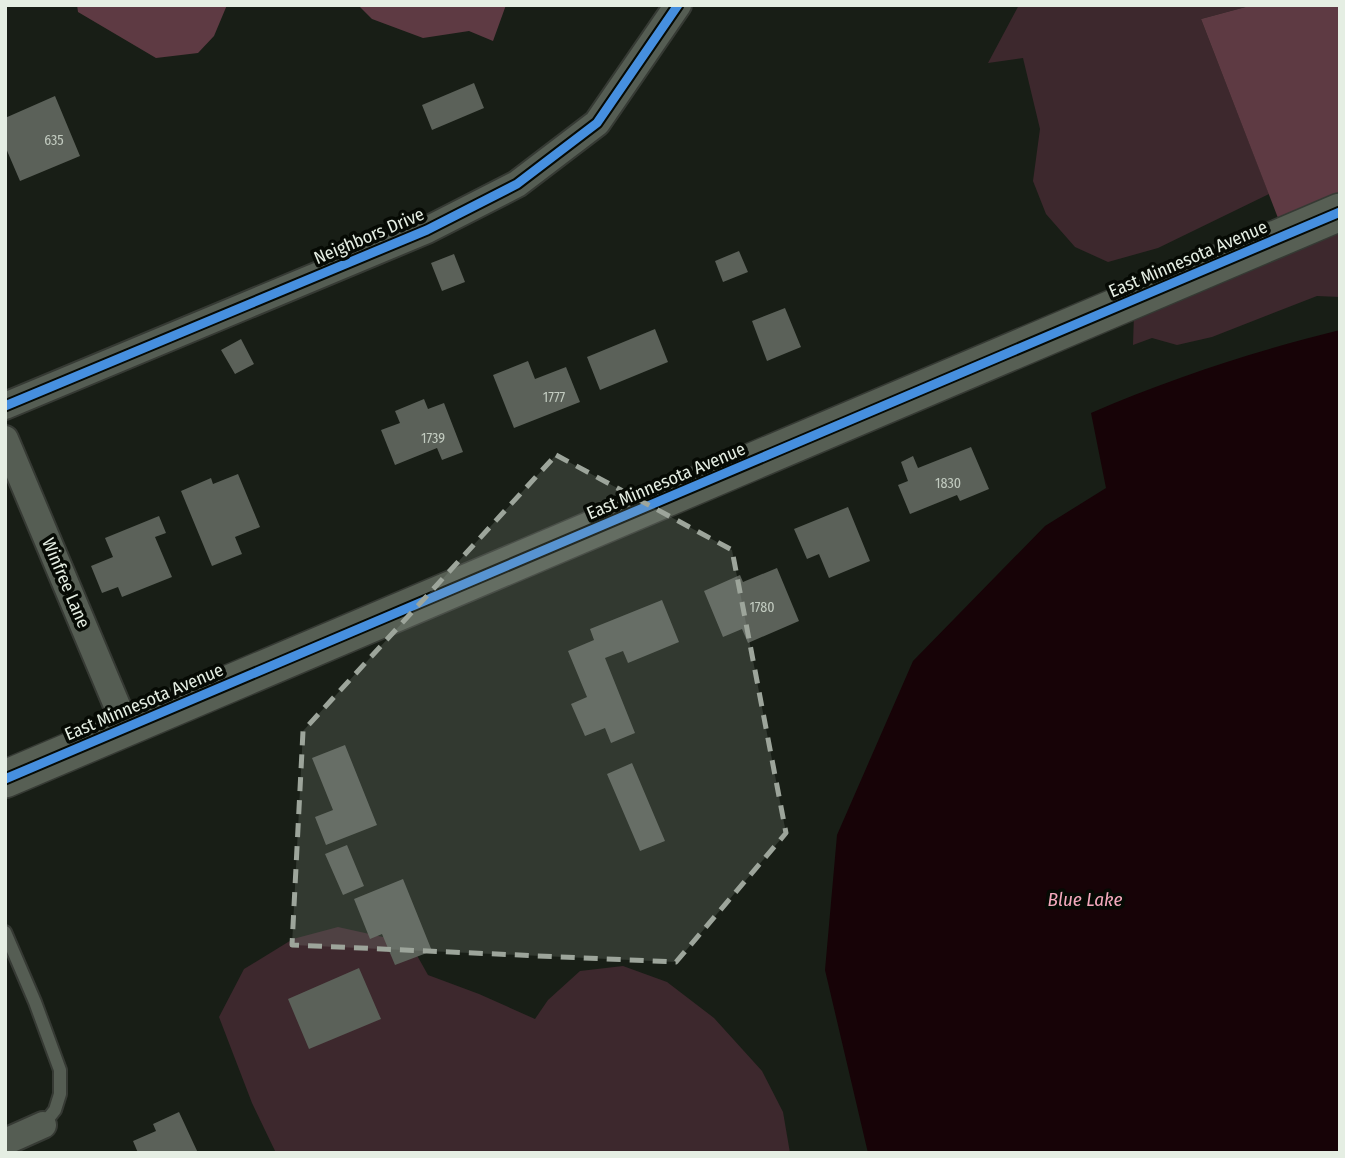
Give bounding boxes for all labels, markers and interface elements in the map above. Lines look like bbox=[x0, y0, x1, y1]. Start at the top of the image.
house number: 635 bbox=[44, 132, 64, 149]
street label: Neighbors Drive bbox=[311, 203, 427, 269]
street label: East Minnesota Avenue bbox=[1105, 216, 1271, 302]
house number: 1777 bbox=[543, 389, 566, 406]
house number: 1739 bbox=[421, 430, 445, 447]
street label: East Minnesota Avenue bbox=[583, 438, 749, 524]
house number: 1830 bbox=[935, 475, 961, 492]
street label: Winfree Lane bbox=[37, 535, 95, 632]
house number: 1780 bbox=[749, 599, 775, 616]
street label: East Minnesota Avenue bbox=[61, 659, 227, 745]
water label: Blue Lake bbox=[1048, 888, 1122, 911]

